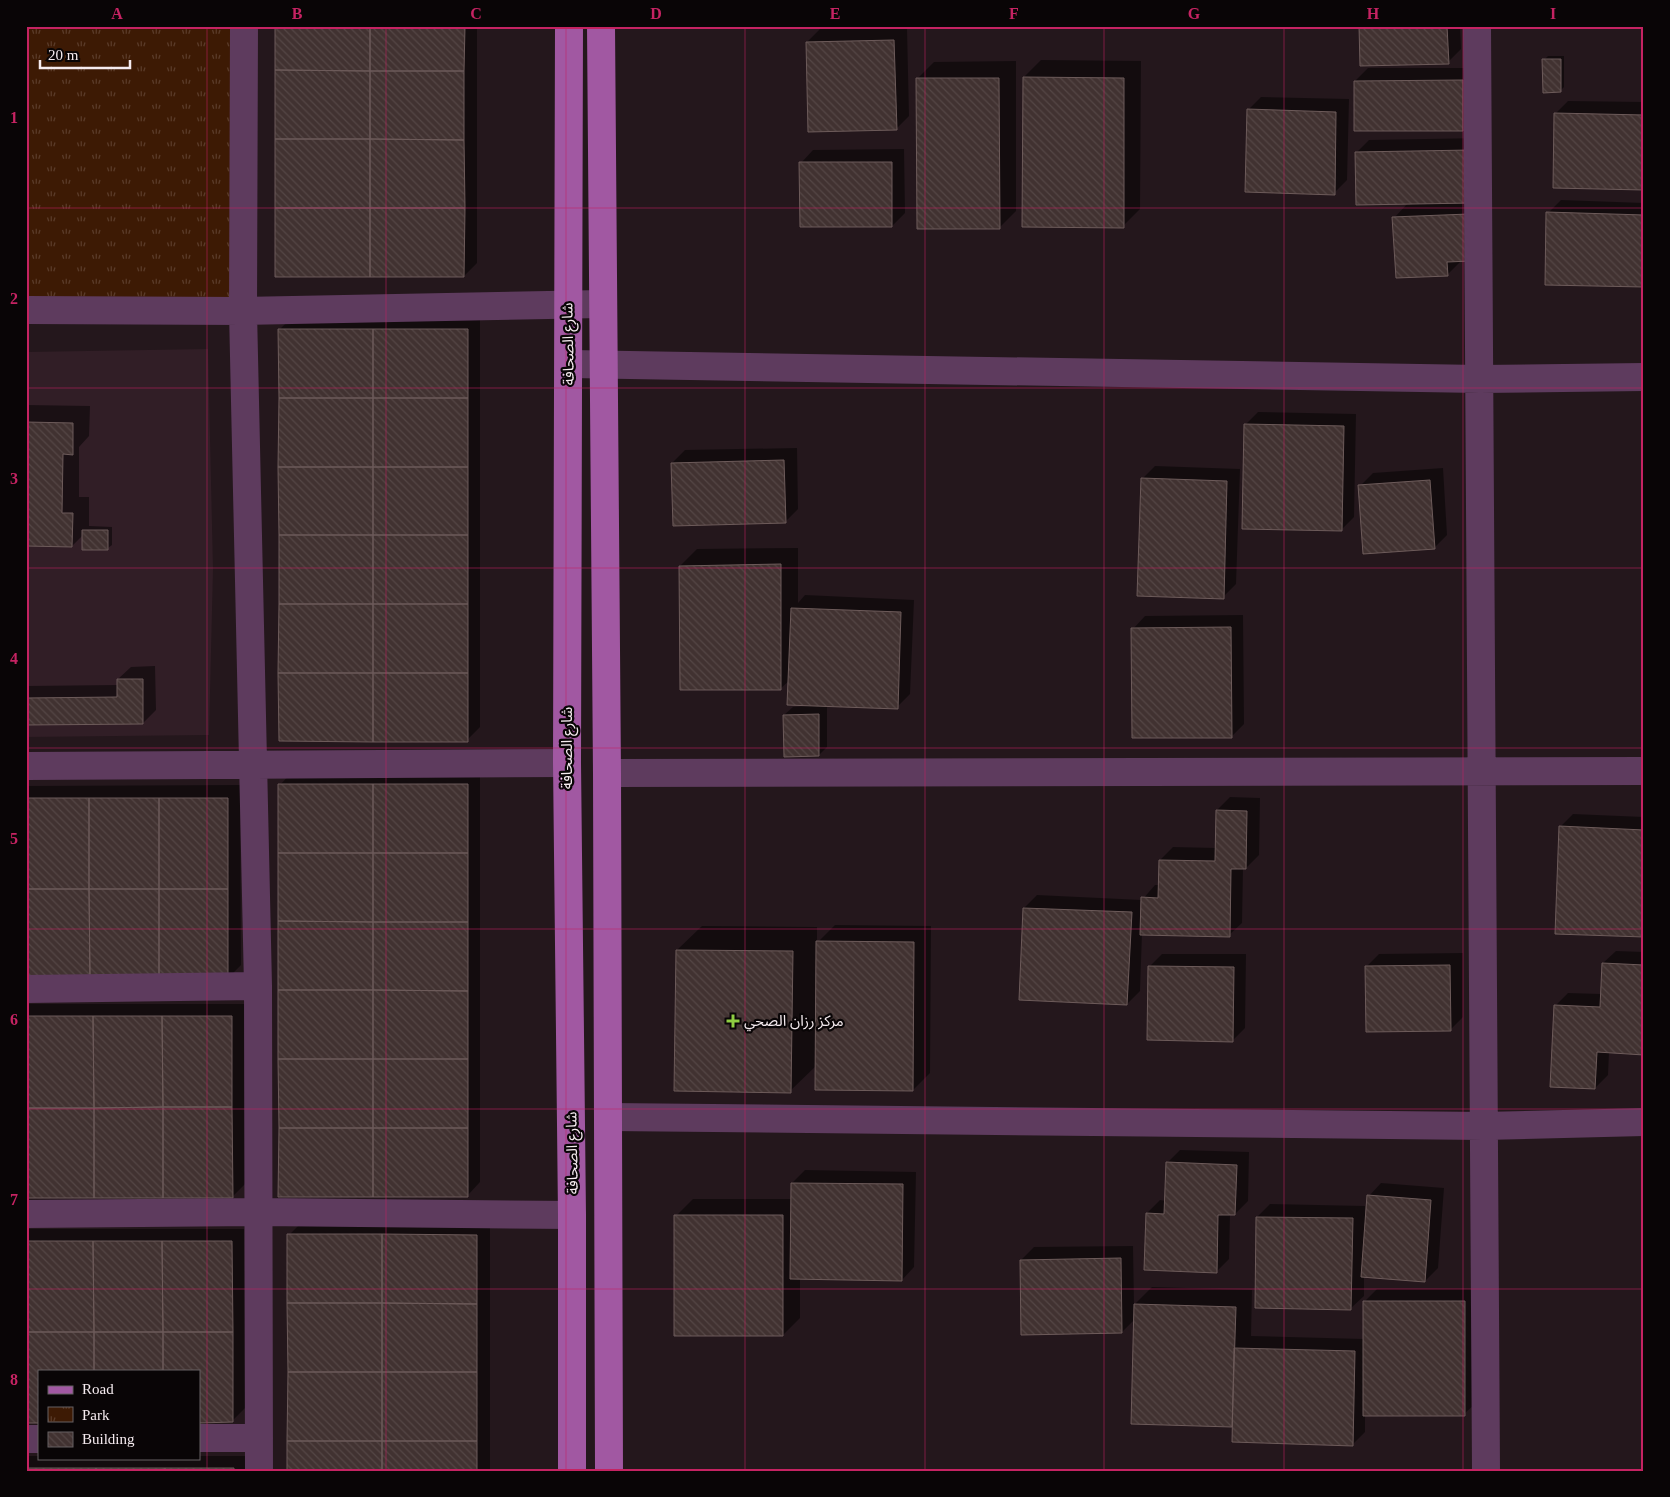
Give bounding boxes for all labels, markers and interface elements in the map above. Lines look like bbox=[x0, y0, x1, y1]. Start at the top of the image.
text: A bbox=[111, 5, 123, 22]
text: B bbox=[292, 5, 303, 22]
text: C bbox=[470, 5, 482, 22]
text: D bbox=[650, 5, 662, 22]
text: E bbox=[830, 5, 840, 22]
text: F bbox=[1009, 5, 1019, 22]
text: G bbox=[1188, 5, 1201, 22]
text: H bbox=[1367, 5, 1380, 22]
text: I bbox=[1550, 5, 1556, 22]
scale bar bbox=[40, 38, 130, 70]
text: 20 m bbox=[48, 47, 79, 63]
text: 1 bbox=[10, 109, 18, 126]
text: 2 bbox=[10, 290, 18, 307]
street label: شارع الصحافة bbox=[559, 302, 581, 385]
text: 3 bbox=[10, 470, 18, 487]
text: 4 bbox=[10, 650, 18, 667]
street label: شارع الصحافة bbox=[559, 706, 579, 789]
text: 5 bbox=[10, 830, 18, 847]
text: 6 bbox=[10, 1011, 18, 1028]
place label: مركز رزان الصحي bbox=[744, 1013, 844, 1032]
marker: مركز رزان الصحي bbox=[726, 1014, 740, 1028]
street label: شارع الصحافة bbox=[563, 1111, 585, 1194]
text: 7 bbox=[10, 1191, 18, 1208]
legend bbox=[38, 1370, 200, 1460]
text: 8 bbox=[10, 1371, 18, 1388]
text: Road bbox=[82, 1381, 114, 1397]
text: Park bbox=[82, 1407, 110, 1423]
text: Building bbox=[82, 1431, 135, 1447]

